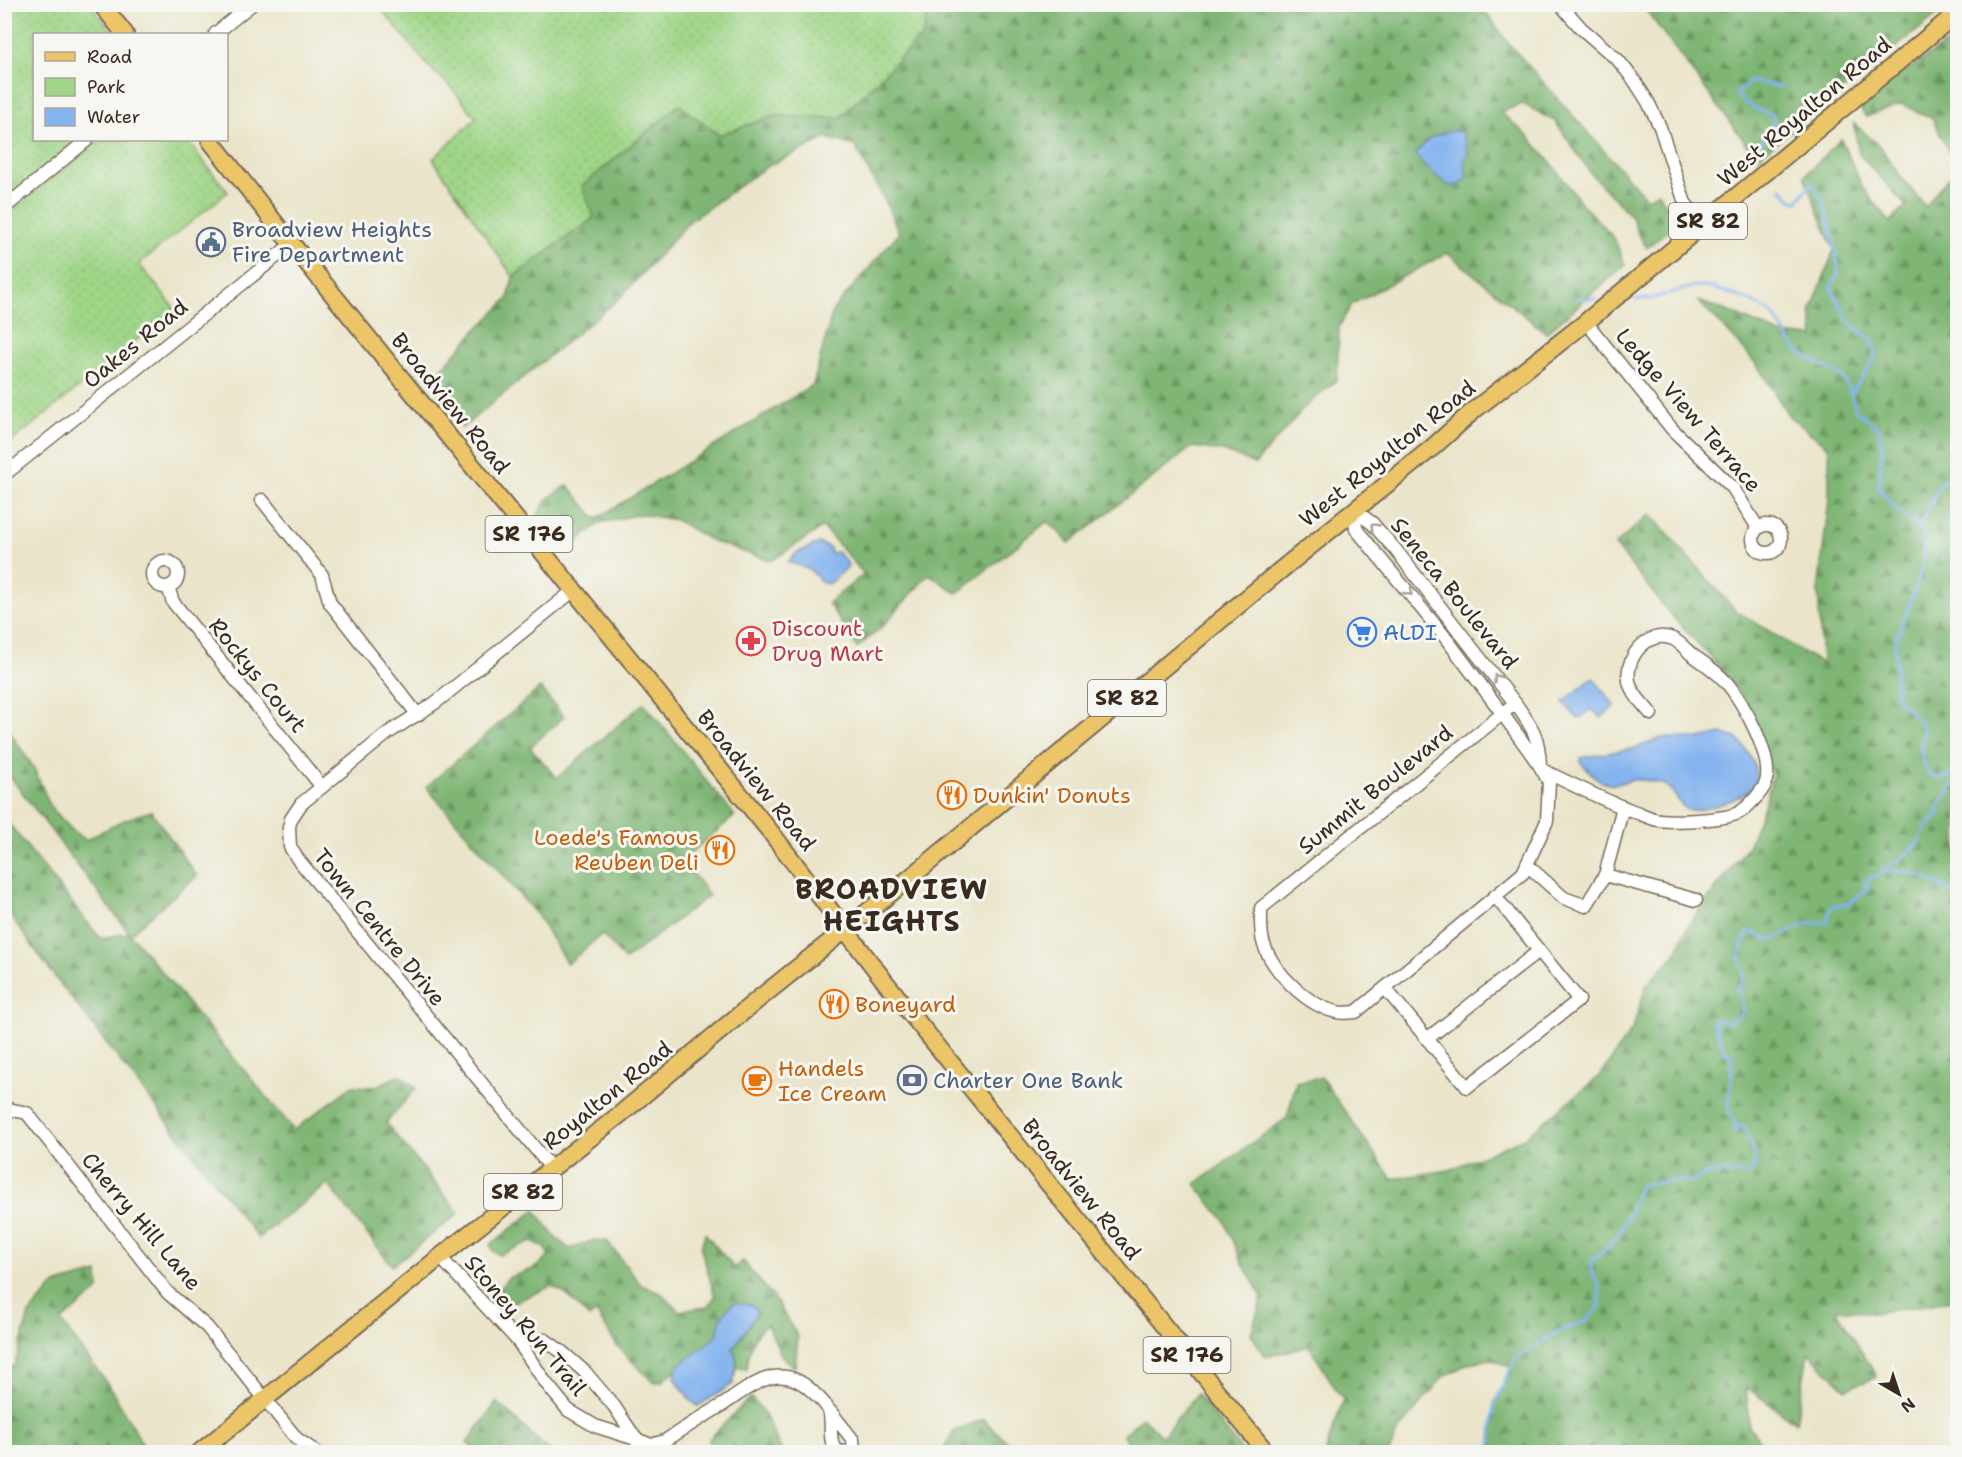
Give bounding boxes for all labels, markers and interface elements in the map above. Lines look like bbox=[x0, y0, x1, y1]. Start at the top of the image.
street label: West Royalton Road bbox=[1711, 30, 1897, 193]
legend bbox=[33, 33, 228, 141]
text: Road bbox=[87, 45, 132, 69]
text: Park bbox=[87, 75, 126, 99]
text: Water bbox=[87, 105, 140, 129]
road number: SR 82 bbox=[1669, 203, 1747, 239]
place label: Broadview Heights Fire Department bbox=[232, 215, 432, 269]
public building icon: Broadview Heights Fire Department bbox=[195, 226, 227, 258]
street label: Oakes Road bbox=[77, 292, 194, 395]
street label: Ledge View Terrace bbox=[1609, 322, 1768, 499]
street label: Broadview Road bbox=[385, 327, 517, 480]
street label: West Royalton Road bbox=[1293, 373, 1481, 533]
street label: Seneca Boulevard bbox=[1384, 511, 1525, 675]
road number: SR 176 bbox=[486, 516, 572, 552]
one-way arrow bbox=[1371, 523, 1381, 534]
one-way arrow bbox=[1401, 586, 1412, 597]
street label: Rockys Court bbox=[202, 612, 313, 739]
place label: Discount Drug Mart bbox=[772, 614, 884, 668]
supermarket icon: ALDI bbox=[1346, 616, 1378, 648]
place label: ALDI bbox=[1383, 618, 1437, 647]
pharmacy icon: Discount Drug Mart bbox=[735, 625, 767, 657]
one-way arrow bbox=[1493, 674, 1504, 685]
road number: SR 82 bbox=[1088, 680, 1166, 716]
street label: Broadview Road bbox=[691, 704, 823, 857]
street label: Summit Boulevard bbox=[1292, 718, 1459, 861]
restaurant icon: Dunkin' Donuts bbox=[936, 779, 968, 811]
place label: Dunkin' Donuts bbox=[973, 781, 1131, 810]
place label: Loede's Famous Reuben Deli bbox=[534, 823, 699, 877]
restaurant icon: Loede's Famous Reuben Deli bbox=[704, 834, 736, 866]
street label: Town Centre Drive bbox=[307, 842, 452, 1012]
district label: BROADVIEW HEIGHTS bbox=[795, 870, 989, 940]
restaurant icon: Boneyard bbox=[818, 988, 850, 1020]
place label: Boneyard bbox=[855, 990, 956, 1019]
street label: Royalton Road bbox=[537, 1034, 678, 1157]
place label: Handels Ice Cream bbox=[778, 1054, 887, 1108]
bank icon: Charter One Bank bbox=[896, 1064, 928, 1096]
cafe icon: Handels Ice Cream bbox=[741, 1065, 773, 1097]
place label: Charter One Bank bbox=[933, 1066, 1123, 1095]
street label: Broadview Road bbox=[1016, 1113, 1148, 1266]
street label: Cherry Hill Lane bbox=[75, 1146, 208, 1297]
road number: SR 82 bbox=[484, 1174, 562, 1210]
street label: Stoney Run Trail bbox=[458, 1249, 593, 1402]
road number: SR 176 bbox=[1144, 1337, 1230, 1373]
north arrow bbox=[1869, 1364, 1929, 1424]
text: N bbox=[1897, 1393, 1920, 1417]

